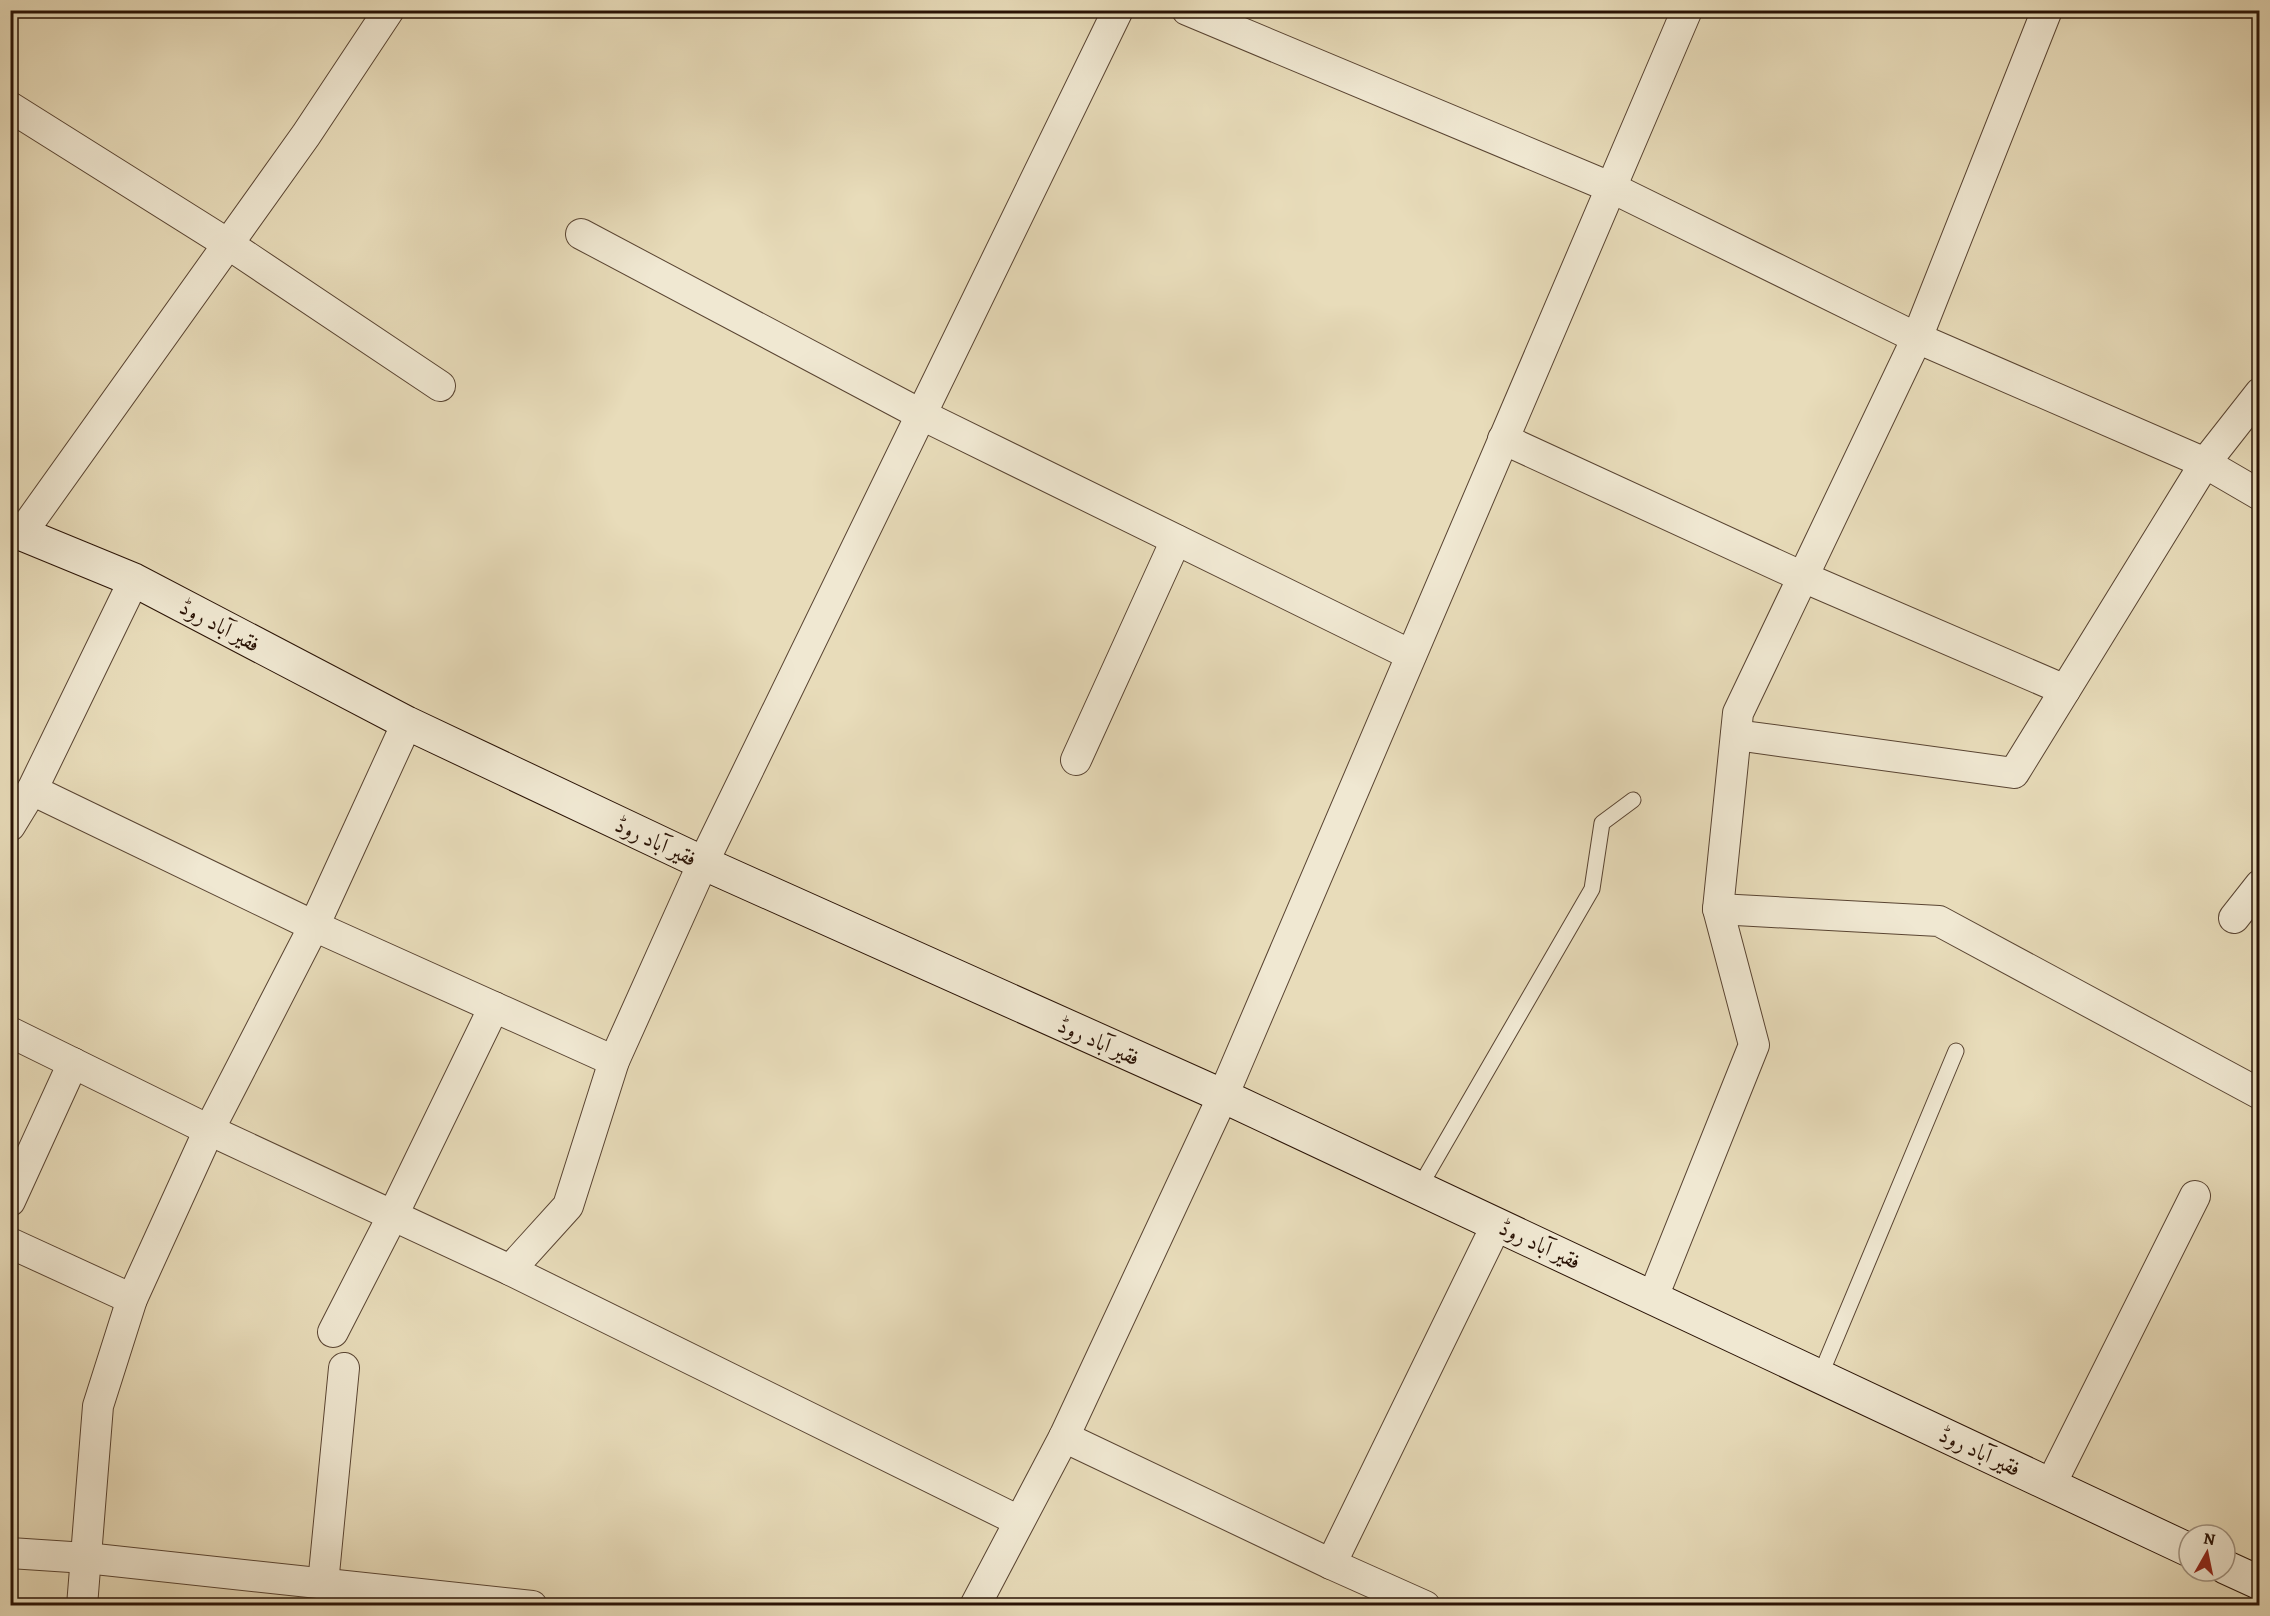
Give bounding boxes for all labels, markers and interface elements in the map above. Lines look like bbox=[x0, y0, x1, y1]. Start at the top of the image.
street label: فقیر آباد روڈ bbox=[174, 592, 265, 660]
street label: فقیر آباد روڈ bbox=[610, 810, 701, 874]
street label: فقیر آباد روڈ bbox=[1053, 1011, 1144, 1073]
street label: فقیر آباد روڈ bbox=[1494, 1213, 1585, 1277]
street label: فقیر آباد روڈ bbox=[1934, 1420, 2025, 1484]
north arrow bbox=[2177, 1523, 2237, 1583]
text: N bbox=[2202, 1527, 2217, 1551]

